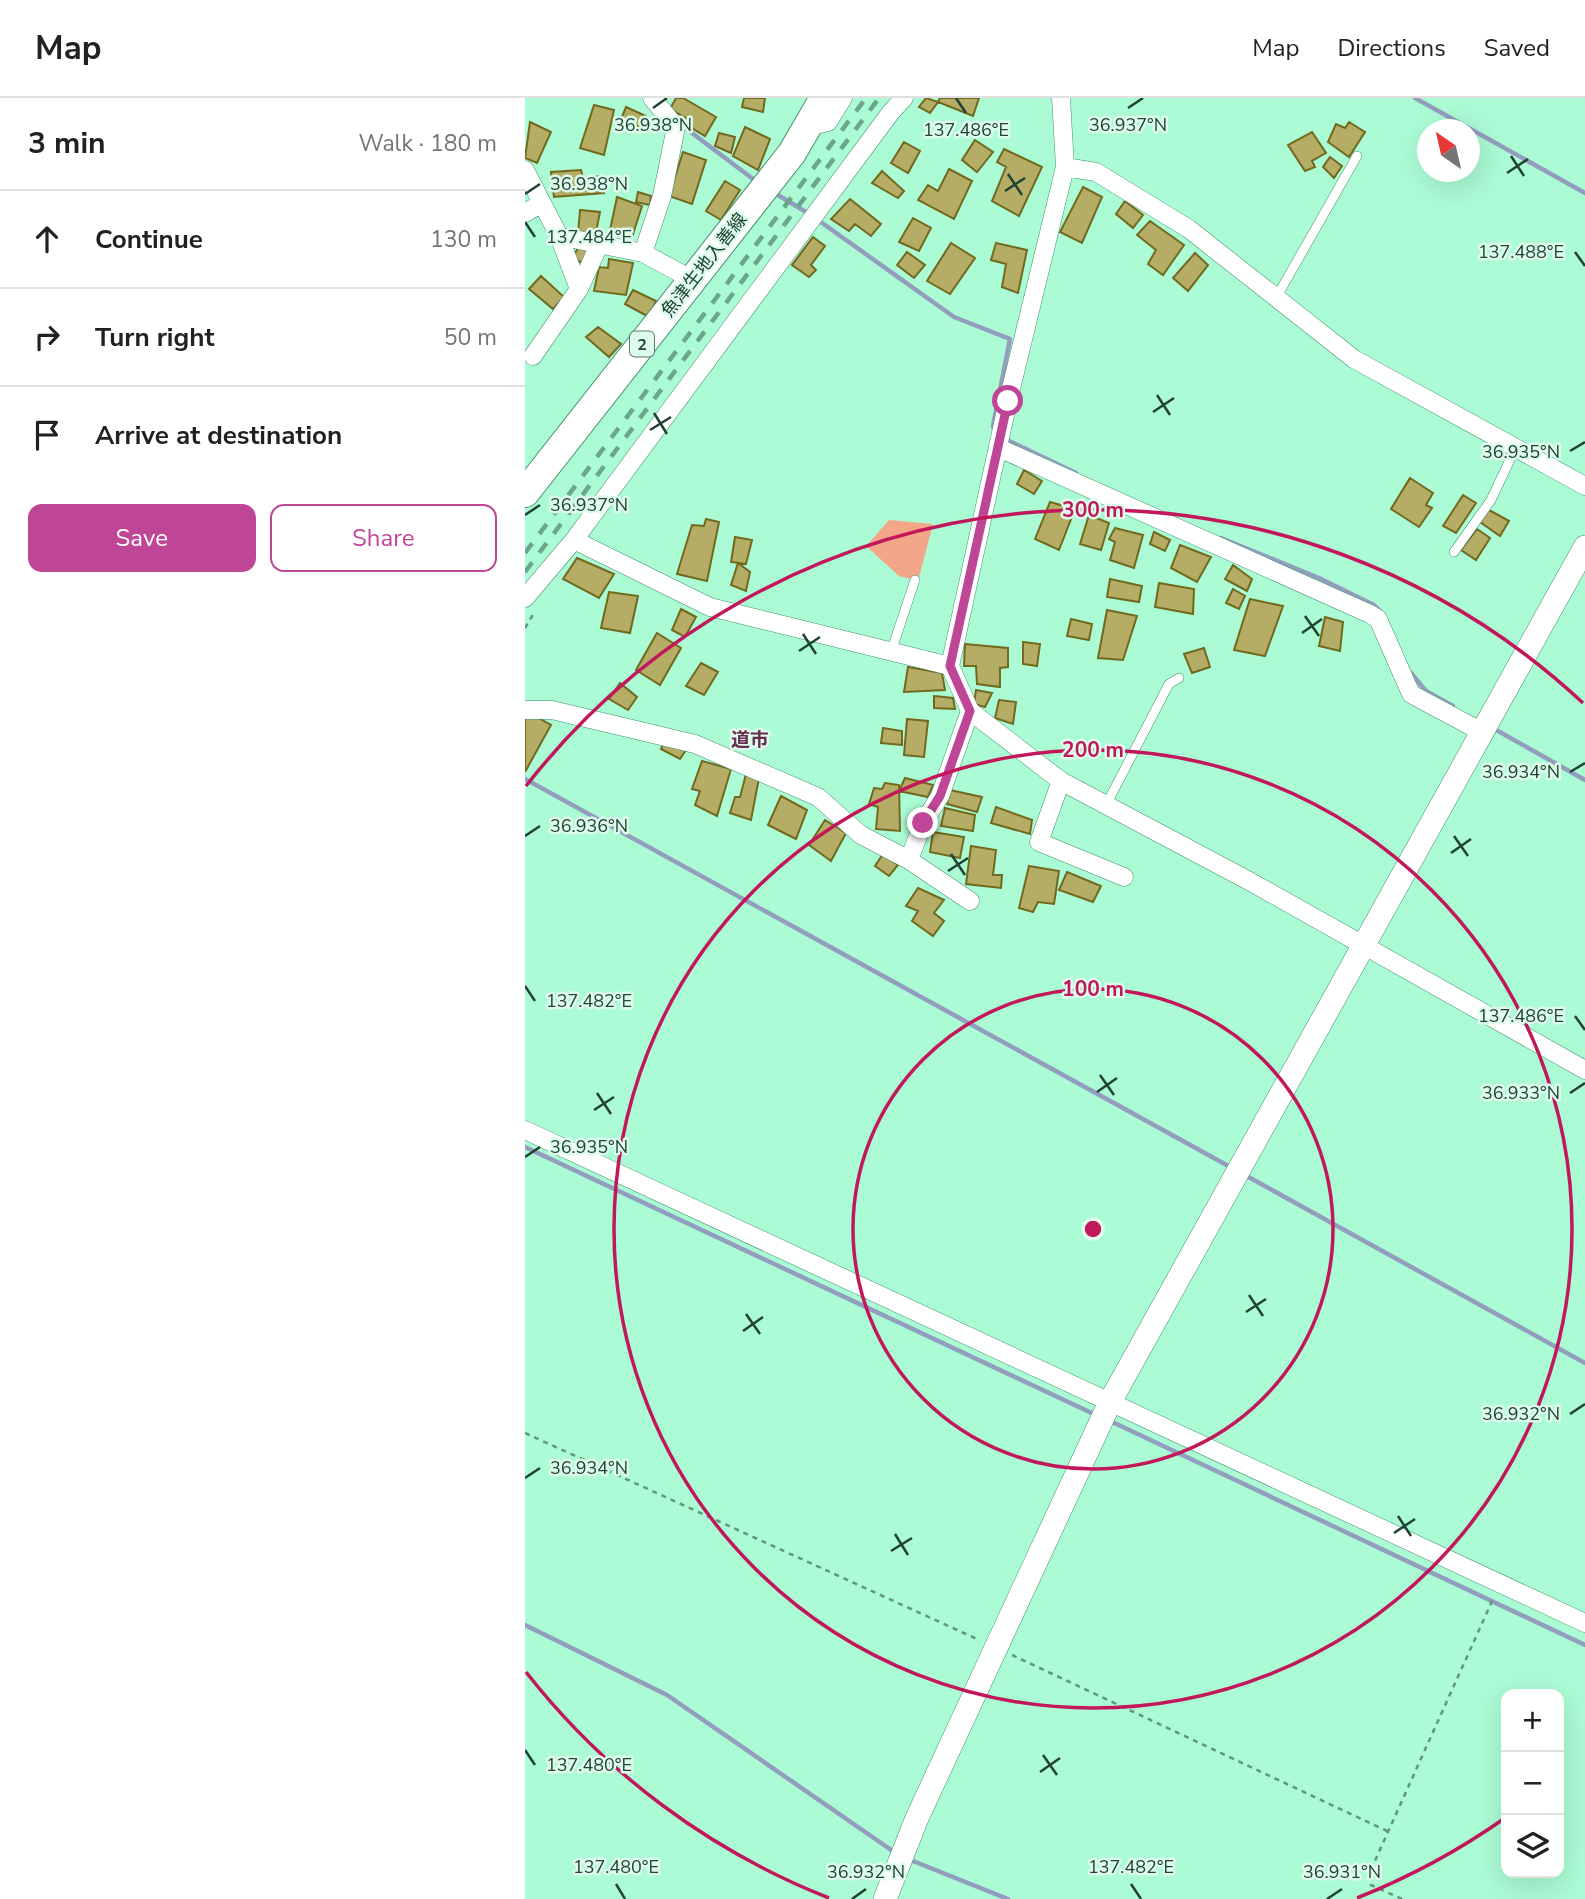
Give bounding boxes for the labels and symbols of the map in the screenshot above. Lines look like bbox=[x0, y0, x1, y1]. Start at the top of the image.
text: 36.938°N bbox=[614, 113, 692, 137]
text: 36.937°N bbox=[1089, 113, 1167, 137]
text: 137.486°E bbox=[923, 118, 1009, 142]
north arrow bbox=[1417, 119, 1480, 182]
text: 36.938°N bbox=[550, 172, 628, 196]
street label: 魚津生地入善線 bbox=[656, 208, 752, 322]
text: 137.484°E bbox=[546, 225, 632, 249]
text: 137.488°E bbox=[1478, 240, 1564, 264]
road number: 2 bbox=[630, 332, 654, 356]
route start bbox=[992, 385, 1023, 416]
text: 36.935°N bbox=[1482, 440, 1560, 464]
text: 36.937°N bbox=[550, 493, 628, 517]
text: 300 m bbox=[1062, 496, 1124, 524]
district label: 道市 bbox=[731, 727, 769, 753]
text: 200 m bbox=[1062, 736, 1124, 764]
text: 36.934°N bbox=[1482, 760, 1560, 784]
route end bbox=[907, 807, 938, 838]
text: 36.936°N bbox=[550, 814, 628, 838]
text: 100 m bbox=[1062, 975, 1124, 1003]
text: 137.482°E bbox=[546, 989, 632, 1013]
text: 137.486°E bbox=[1478, 1004, 1564, 1028]
text: 36.933°N bbox=[1482, 1081, 1560, 1105]
text: 36.935°N bbox=[550, 1135, 628, 1159]
centre of rings bbox=[1081, 1217, 1105, 1241]
text: 36.932°N bbox=[1482, 1402, 1560, 1426]
text: 36.934°N bbox=[550, 1456, 628, 1480]
text: 137.480°E bbox=[546, 1753, 632, 1777]
text: 137.480°E bbox=[573, 1855, 659, 1879]
text: 137.482°E bbox=[1088, 1855, 1174, 1879]
text: 36.932°N bbox=[827, 1860, 905, 1884]
text: 36.931°N bbox=[1303, 1860, 1381, 1884]

